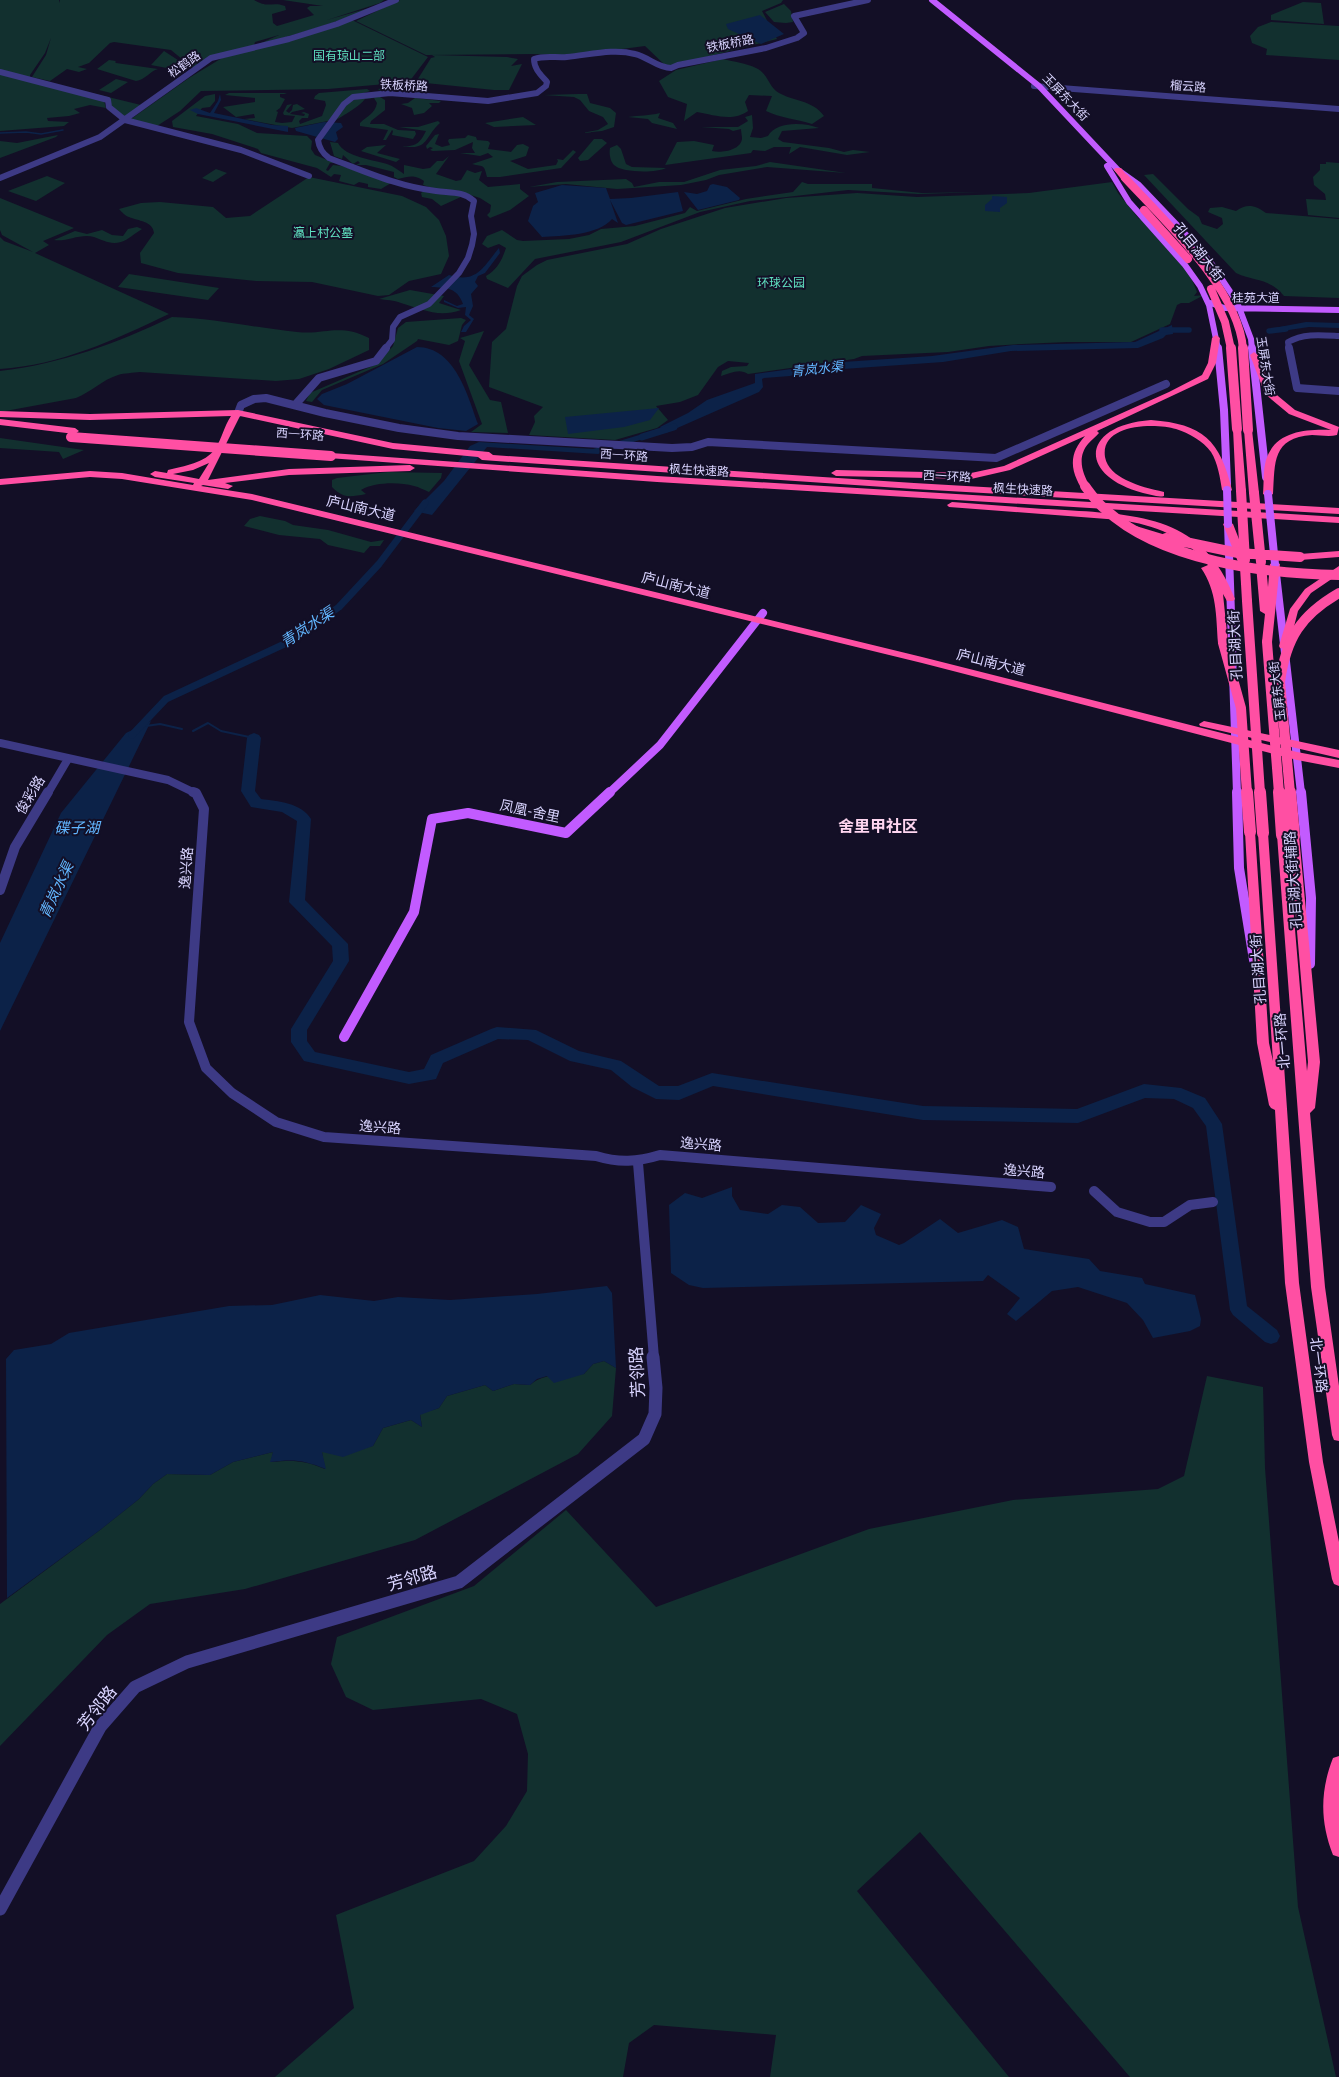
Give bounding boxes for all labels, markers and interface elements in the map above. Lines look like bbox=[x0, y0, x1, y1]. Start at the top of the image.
street label: 铁板桥路 bbox=[705, 31, 755, 55]
street label: 松鹤路 bbox=[165, 48, 203, 80]
park label: 国有琼山二部 bbox=[313, 48, 385, 63]
street label: 玉屏东大街 bbox=[1040, 70, 1092, 124]
street label: 铁板桥路 bbox=[380, 76, 428, 94]
street label: 榴云路 bbox=[1170, 77, 1206, 95]
street label: 孔目湖大街 bbox=[1170, 219, 1228, 285]
park label: 瀛上村公墓 bbox=[293, 225, 353, 240]
park label: 环球公园 bbox=[757, 275, 805, 290]
street label: 桂苑大道 bbox=[1232, 290, 1280, 305]
street label: 玉屏东大街 bbox=[1254, 335, 1278, 397]
water label: 青岚水渠 bbox=[790, 358, 846, 380]
street label: 西一环路 bbox=[276, 425, 324, 443]
street label: 西一环路 bbox=[600, 446, 648, 464]
street label: 枫生快速路 bbox=[669, 461, 729, 479]
street label: 西一环路 bbox=[923, 467, 971, 485]
street label: 枫生快速路 bbox=[993, 480, 1053, 498]
street label: 庐山南大道 bbox=[325, 491, 397, 525]
street label: 庐山南大道 bbox=[640, 568, 712, 602]
water label: 青岚水渠 bbox=[277, 602, 339, 651]
street label: 孔目湖大街 bbox=[1224, 610, 1246, 680]
street label: 庐山南大道 bbox=[955, 645, 1027, 679]
street label: 玉屏东大街 bbox=[1266, 660, 1288, 722]
street label: 俊彩路 bbox=[11, 772, 49, 818]
street label: 凤凰-舍里 bbox=[498, 796, 562, 826]
district label: 舍里甲社区 bbox=[838, 816, 918, 836]
water label: 碟子湖 bbox=[54, 818, 101, 837]
street label: 孔目湖大街辅路 bbox=[1281, 830, 1305, 930]
street label: 逸兴路 bbox=[176, 846, 196, 890]
water label: 青岚水渠 bbox=[35, 857, 78, 921]
street label: 孔目湖大街 bbox=[1247, 933, 1269, 1005]
street label: 北一环路 bbox=[1271, 1012, 1293, 1070]
street label: 逸兴路 bbox=[358, 1117, 402, 1137]
street label: 逸兴路 bbox=[679, 1133, 723, 1155]
street label: 逸兴路 bbox=[1002, 1160, 1046, 1182]
street label: 北一环路 bbox=[1307, 1336, 1331, 1394]
street label: 芳邻路 bbox=[625, 1346, 649, 1398]
street label: 芳邻路 bbox=[384, 1560, 440, 1596]
street label: 芳邻路 bbox=[73, 1681, 121, 1735]

